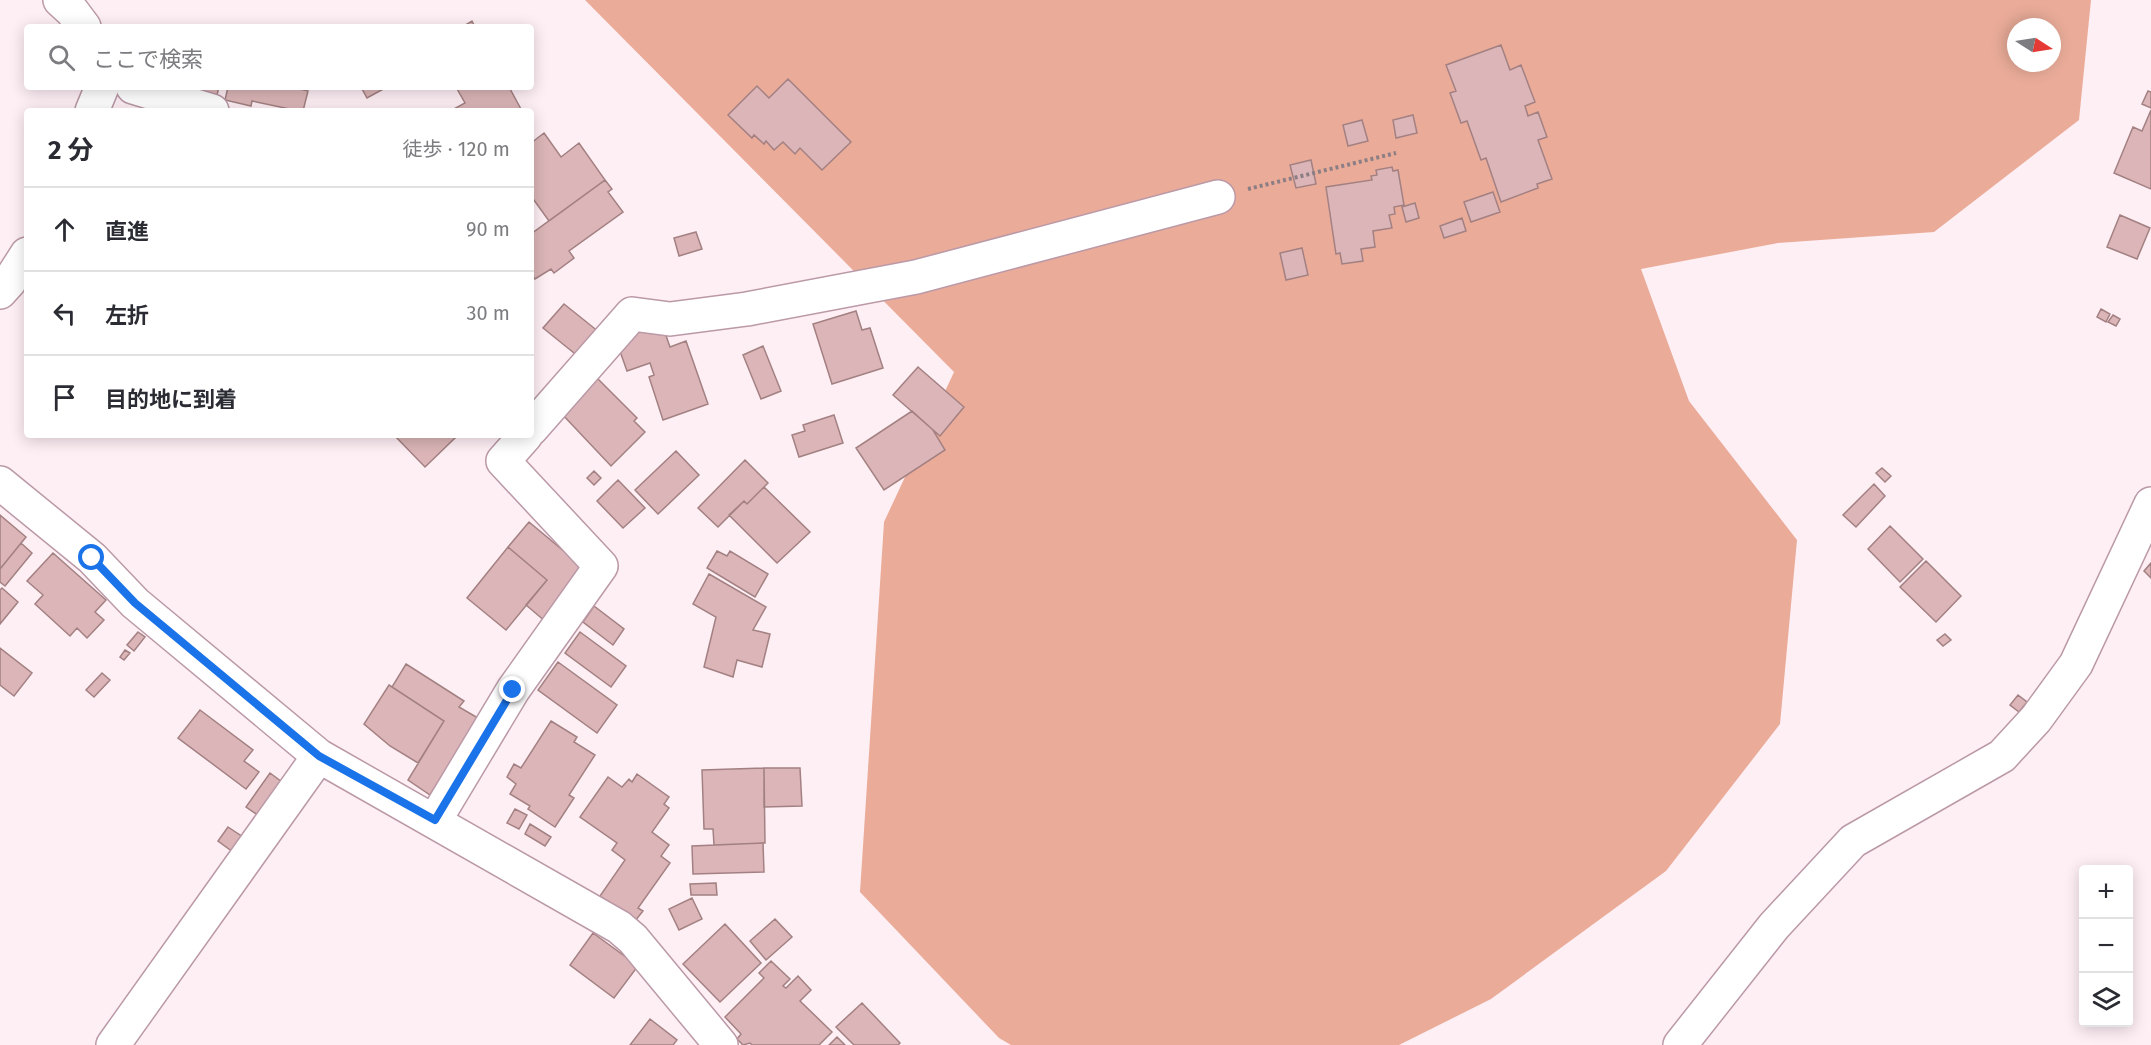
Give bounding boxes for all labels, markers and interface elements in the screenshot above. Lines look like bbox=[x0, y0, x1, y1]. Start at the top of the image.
north arrow bbox=[2007, 18, 2061, 72]
search box bbox=[24, 24, 534, 90]
icon: search bbox=[45, 41, 78, 74]
text: ここで検索 bbox=[93, 46, 203, 73]
text: 2 分 bbox=[48, 135, 94, 166]
text: 徒歩 · 120 m bbox=[402, 137, 510, 161]
icon: ahead bbox=[48, 213, 81, 246]
text: 90 m bbox=[466, 217, 510, 241]
text: 直進 bbox=[105, 218, 149, 245]
icon: left bbox=[48, 297, 81, 330]
text: 30 m bbox=[466, 301, 510, 325]
text: 左折 bbox=[105, 302, 149, 329]
icon: arrive bbox=[48, 381, 81, 414]
text: 目的地に到着 bbox=[105, 386, 237, 413]
route start bbox=[78, 544, 104, 570]
route end bbox=[499, 676, 525, 702]
map controls bbox=[2079, 865, 2133, 1027]
button: + bbox=[2079, 865, 2133, 919]
button: − bbox=[2079, 919, 2133, 973]
button: layers bbox=[2079, 973, 2133, 1027]

